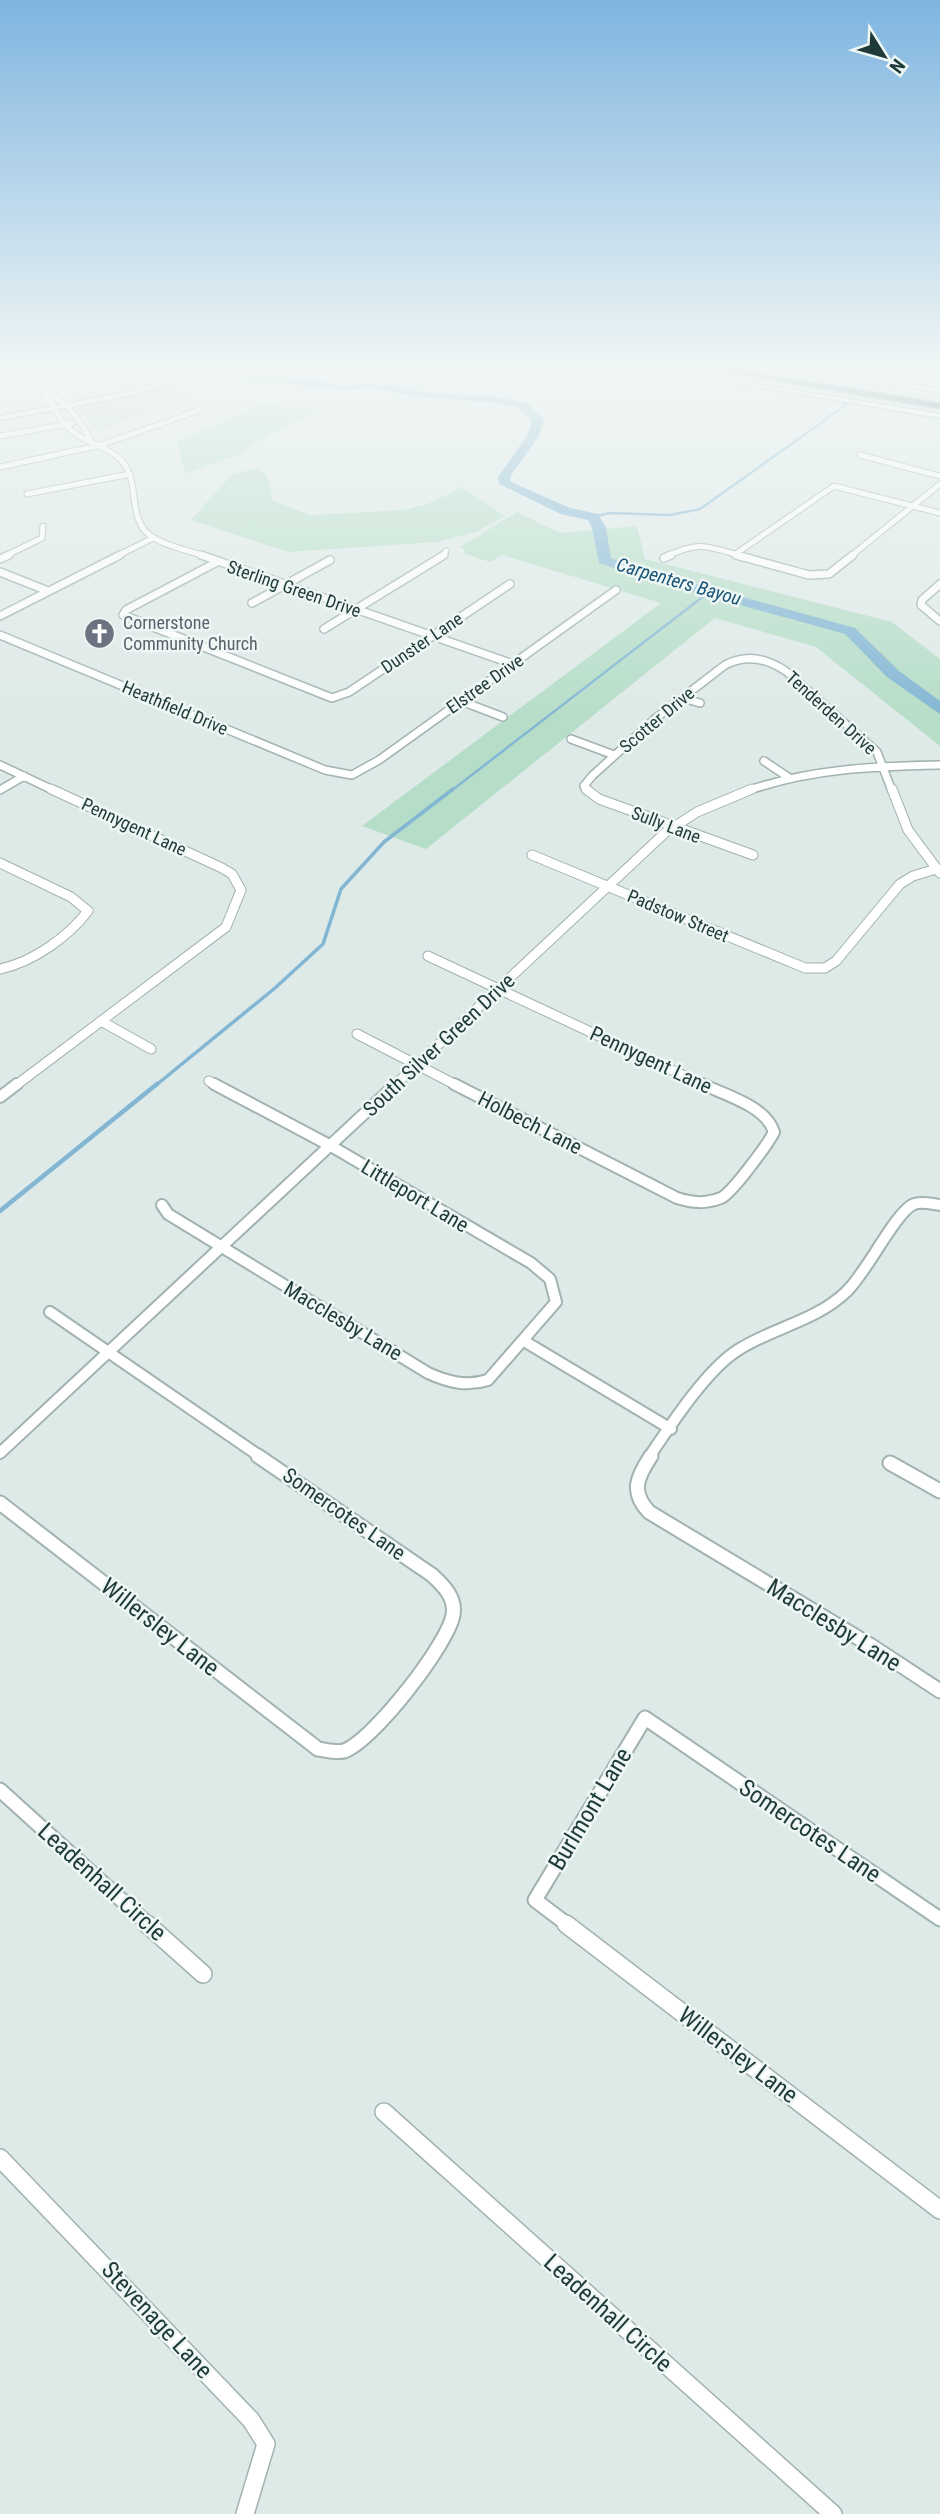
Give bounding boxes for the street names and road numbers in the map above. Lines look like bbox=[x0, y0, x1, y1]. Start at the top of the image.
street label: Sterling Green Drive bbox=[224, 556, 364, 621]
street label: Dunster Lane bbox=[377, 608, 466, 677]
street label: Elstree Drive bbox=[442, 650, 527, 718]
street label: Tenderden Drive bbox=[782, 667, 881, 759]
street label: Heathfield Drive bbox=[119, 676, 231, 739]
street label: Scotter Drive bbox=[615, 682, 698, 757]
street label: Pennygent Lane bbox=[79, 793, 190, 860]
street label: Sully Lane bbox=[629, 802, 704, 847]
street label: Padstow Street bbox=[624, 885, 732, 946]
street label: South Silver Green Drive bbox=[358, 968, 520, 1121]
street label: Pennygent Lane bbox=[586, 1021, 716, 1099]
street label: Holbech Lane bbox=[474, 1087, 586, 1159]
street label: Littleport Lane bbox=[357, 1155, 473, 1237]
street label: Macclesby Lane bbox=[280, 1276, 407, 1366]
street label: Somercotes Lane bbox=[278, 1463, 410, 1565]
street label: Willersley Lane bbox=[95, 1572, 225, 1682]
street label: Macclesby Lane bbox=[762, 1573, 906, 1677]
street label: Burlmont Lane bbox=[543, 1743, 637, 1875]
street label: Somercotes Lane bbox=[734, 1773, 886, 1889]
street label: Leadenhall Circle bbox=[32, 1817, 172, 1947]
street label: Willersley Lane bbox=[673, 2001, 803, 2109]
street label: Leadenhall Circle bbox=[538, 2248, 678, 2378]
street label: Stevenage Lane bbox=[96, 2256, 218, 2384]

